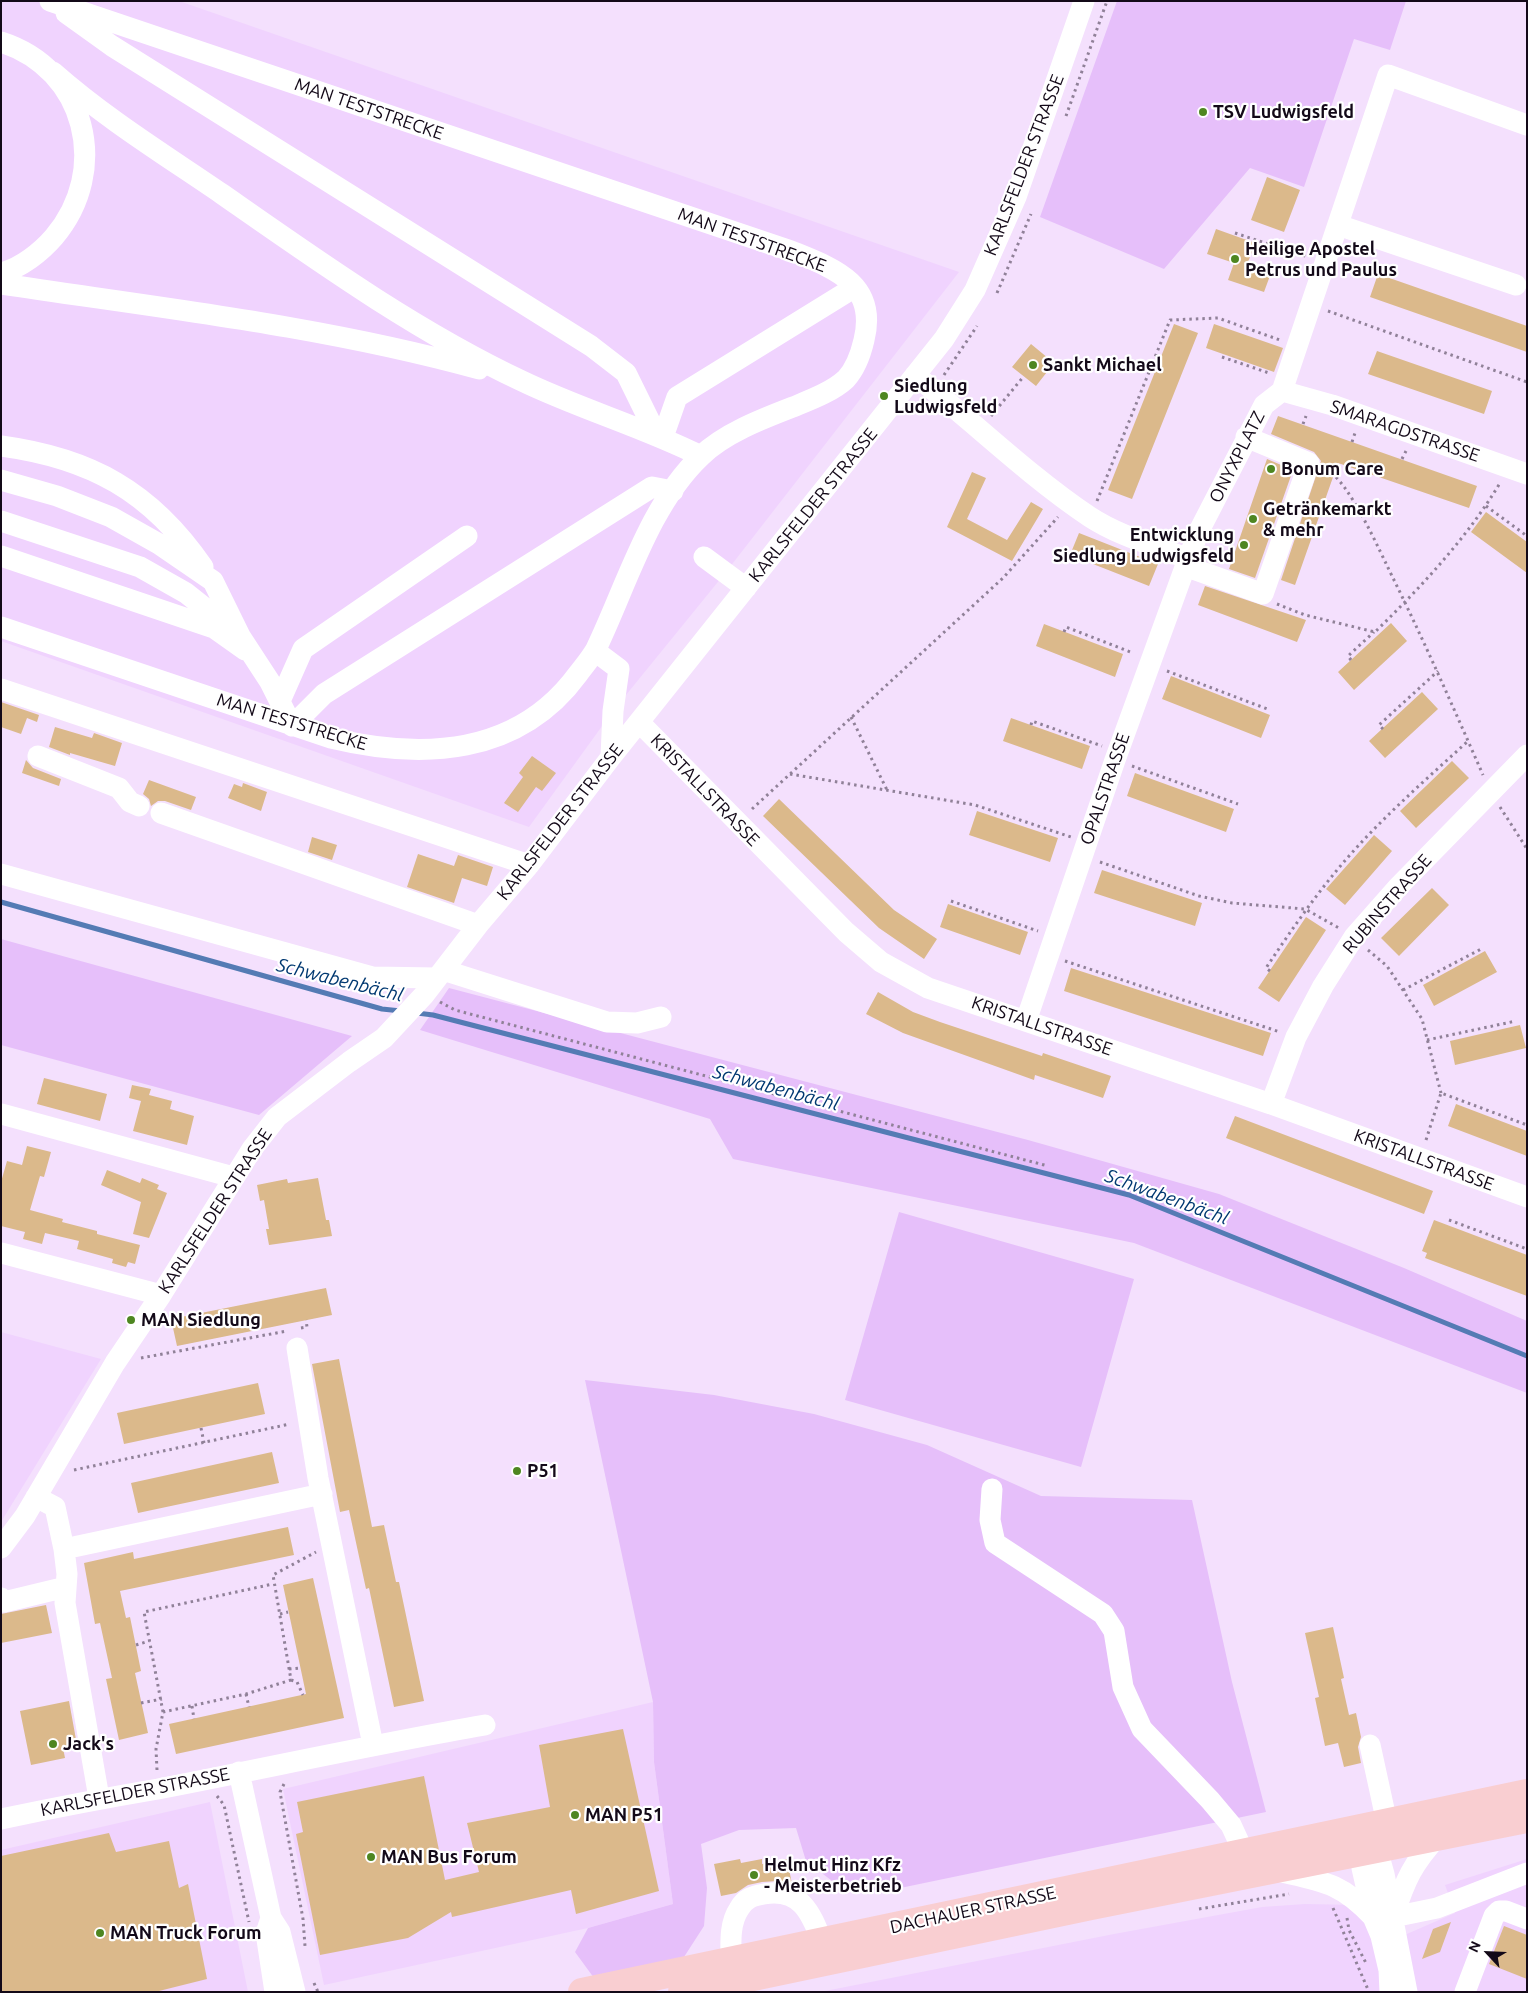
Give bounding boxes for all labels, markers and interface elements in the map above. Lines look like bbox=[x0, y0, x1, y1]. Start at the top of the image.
street label: KARLSFELDER STRASSE bbox=[979, 71, 1069, 259]
street label: MAN TESTSTRECKE bbox=[292, 73, 446, 145]
place label: TSV Ludwigsfeld bbox=[1213, 101, 1354, 123]
marker: TSV Ludwigsfeld bbox=[1197, 106, 1209, 118]
street label: MAN TESTSTRECKE bbox=[675, 203, 829, 277]
place label: Heilige Apostel Petrus und Paulus bbox=[1245, 238, 1397, 280]
marker: Heilige Apostel Petrus und Paulus bbox=[1229, 253, 1241, 265]
place label: Sankt Michael bbox=[1043, 354, 1162, 376]
marker: Sankt Michael bbox=[1027, 359, 1039, 371]
place label: Siedlung Ludwigsfeld bbox=[894, 375, 997, 418]
marker: Siedlung Ludwigsfeld bbox=[878, 390, 890, 402]
street label: SMARAGDSTRASSE bbox=[1327, 395, 1483, 467]
street label: ONYXPLATZ bbox=[1205, 408, 1269, 506]
street label: KARLSFELDER STRASSE bbox=[744, 423, 882, 587]
place label: Bonum Care bbox=[1281, 458, 1384, 480]
marker: Bonum Care bbox=[1265, 463, 1277, 475]
place label: Getränkemarkt & mehr bbox=[1263, 498, 1391, 540]
marker: Getränkemarkt & mehr bbox=[1247, 513, 1259, 525]
place label: Entwicklung Siedlung Ludwigsfeld bbox=[1053, 524, 1234, 566]
marker: Entwicklung Siedlung Ludwigsfeld bbox=[1238, 539, 1250, 551]
street label: MAN TESTSTRECKE bbox=[214, 689, 370, 755]
street label: KRISTALLSTRASSE bbox=[646, 729, 764, 851]
street label: OPALSTRASSE bbox=[1076, 730, 1134, 848]
street label: KARLSFELDER STRASSE bbox=[492, 740, 628, 904]
street label: RUBINSTRASSE bbox=[1338, 850, 1436, 958]
water label: Schwabenbächl bbox=[274, 953, 406, 1007]
street label: KRISTALLSTRASSE bbox=[969, 992, 1115, 1060]
water label: Schwabenbächl bbox=[710, 1060, 842, 1116]
street label: KARLSFELDER STRASSE bbox=[154, 1124, 276, 1298]
street label: KRISTALLSTRASSE bbox=[1351, 1125, 1497, 1195]
water label: Schwabenbächl bbox=[1102, 1164, 1232, 1230]
place label: MAN Siedlung bbox=[141, 1309, 261, 1331]
marker: MAN Siedlung bbox=[125, 1314, 137, 1326]
place label: P51 bbox=[527, 1460, 559, 1482]
marker: P51 bbox=[511, 1465, 523, 1477]
place label: Jack's bbox=[63, 1733, 114, 1755]
marker: Jack's bbox=[47, 1738, 59, 1750]
street label: KARLSFELDER STRASSE bbox=[39, 1763, 231, 1821]
place label: MAN P51 bbox=[585, 1804, 663, 1826]
marker: MAN P51 bbox=[569, 1809, 581, 1821]
place label: MAN Bus Forum bbox=[381, 1846, 517, 1868]
marker: MAN Bus Forum bbox=[365, 1851, 377, 1863]
place label: Helmut Hinz Kfz - Meisterbetrieb bbox=[764, 1854, 902, 1896]
marker: Helmut Hinz Kfz - Meisterbetrieb bbox=[748, 1869, 760, 1881]
street label: DACHAUER STRASSE bbox=[888, 1882, 1058, 1938]
place label: MAN Truck Forum bbox=[110, 1922, 261, 1944]
marker: MAN Truck Forum bbox=[94, 1927, 106, 1939]
north arrow bbox=[1463, 1928, 1513, 1978]
text: N bbox=[1465, 1939, 1484, 1955]

